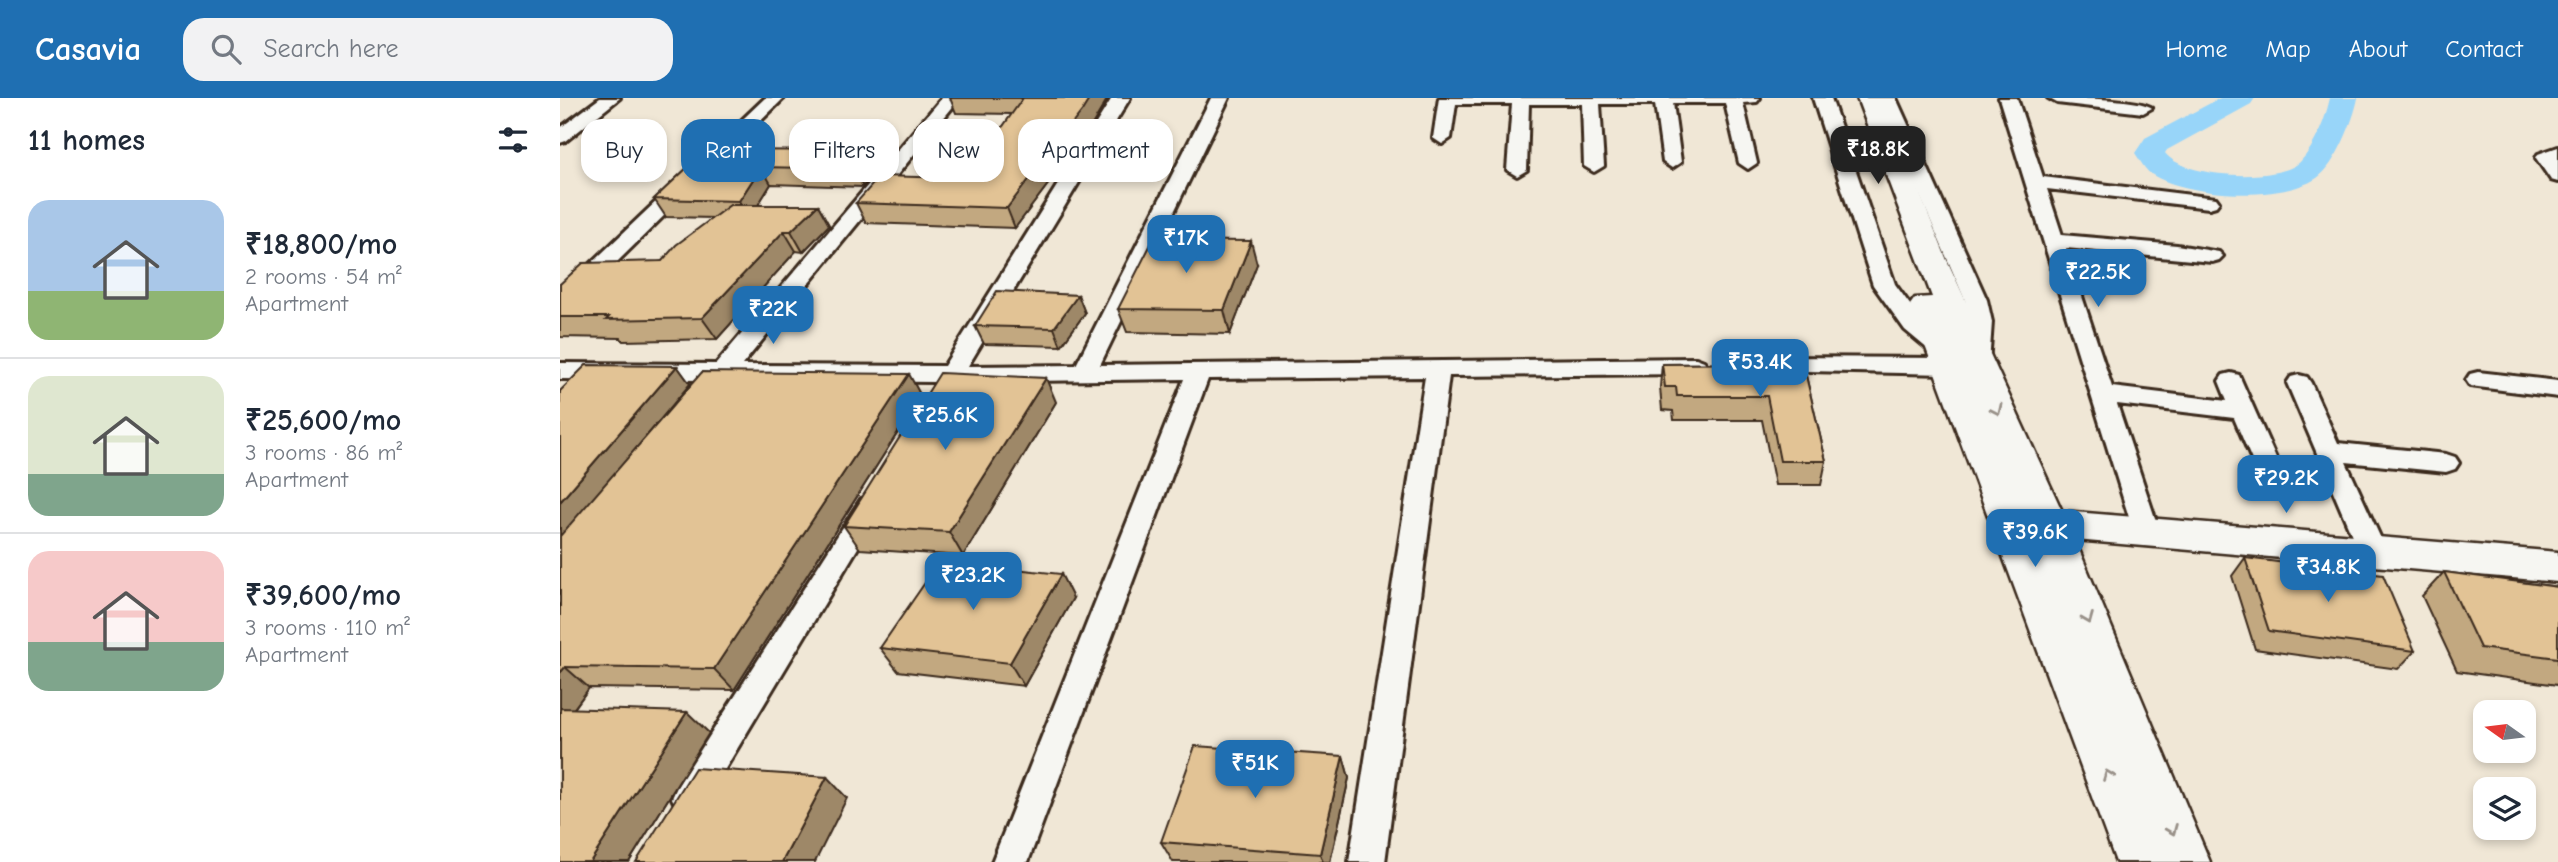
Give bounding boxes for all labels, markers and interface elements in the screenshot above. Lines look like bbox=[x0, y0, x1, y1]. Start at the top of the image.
search box bbox=[183, 18, 673, 81]
text: Casavia bbox=[35, 30, 141, 68]
icon: search bbox=[207, 30, 245, 68]
text: Search here bbox=[263, 34, 399, 64]
text: Home bbox=[2166, 35, 2227, 63]
text: Map bbox=[2265, 35, 2311, 63]
text: About bbox=[2349, 35, 2407, 63]
text: Contact bbox=[2445, 35, 2523, 63]
chip: Buy bbox=[581, 119, 667, 182]
chip: Rent bbox=[681, 119, 775, 182]
chip: Filters bbox=[789, 119, 899, 182]
chip: New bbox=[913, 119, 1004, 182]
chip: Apartment bbox=[1018, 119, 1173, 182]
icon: filters bbox=[494, 121, 532, 159]
text: 11 homes bbox=[28, 123, 145, 158]
pin: ₹18.8K bbox=[1821, 126, 1935, 186]
text: ₹18.8K bbox=[1847, 135, 1909, 162]
pin: ₹17K bbox=[1145, 216, 1227, 275]
text: ₹17K bbox=[1163, 224, 1209, 251]
text: ₹18,800/mo bbox=[245, 227, 397, 262]
icon: home bbox=[84, 228, 168, 312]
pin: ₹22.5K bbox=[2041, 250, 2155, 309]
text: ₹22.5K bbox=[2065, 258, 2131, 285]
text: 2 rooms · 54 m² bbox=[245, 263, 402, 290]
pin: ₹22K bbox=[732, 286, 814, 346]
text: Apartment bbox=[245, 290, 348, 317]
text: ₹22K bbox=[748, 295, 798, 322]
pin: ₹53.4K bbox=[1703, 340, 1817, 399]
text: ₹53.4K bbox=[1728, 348, 1792, 375]
pin: ₹25.6K bbox=[888, 392, 1002, 452]
text: ₹25.6K bbox=[912, 401, 978, 428]
text: ₹25,600/mo bbox=[245, 403, 401, 438]
one-way arrow bbox=[1989, 403, 2003, 415]
icon: home bbox=[84, 404, 168, 488]
text: 3 rooms · 86 m² bbox=[245, 439, 402, 466]
pin: ₹29.2K bbox=[2229, 456, 2343, 515]
text: ₹29.2K bbox=[2253, 464, 2319, 491]
text: Apartment bbox=[245, 466, 348, 493]
pin: ₹39.6K bbox=[1978, 510, 2092, 569]
text: ₹39.6K bbox=[2002, 518, 2068, 545]
pin: ₹34.8K bbox=[2271, 545, 2385, 604]
pin: ₹23.2K bbox=[916, 552, 1030, 612]
text: ₹34.8K bbox=[2296, 553, 2360, 580]
text: ₹23.2K bbox=[941, 561, 1005, 588]
text: ₹39,600/mo bbox=[245, 578, 401, 613]
icon: home bbox=[84, 579, 168, 663]
one-way arrow bbox=[2079, 612, 2093, 624]
text: 3 rooms · 110 m² bbox=[245, 614, 410, 641]
text: Apartment bbox=[245, 641, 348, 668]
north arrow bbox=[2473, 700, 2536, 763]
map controls bbox=[2473, 700, 2536, 840]
pin: ₹51K bbox=[1214, 740, 1296, 800]
text: ₹51K bbox=[1231, 749, 1279, 776]
one-way arrow bbox=[2102, 770, 2116, 782]
button: layers bbox=[2473, 777, 2536, 840]
one-way arrow bbox=[2164, 823, 2178, 835]

